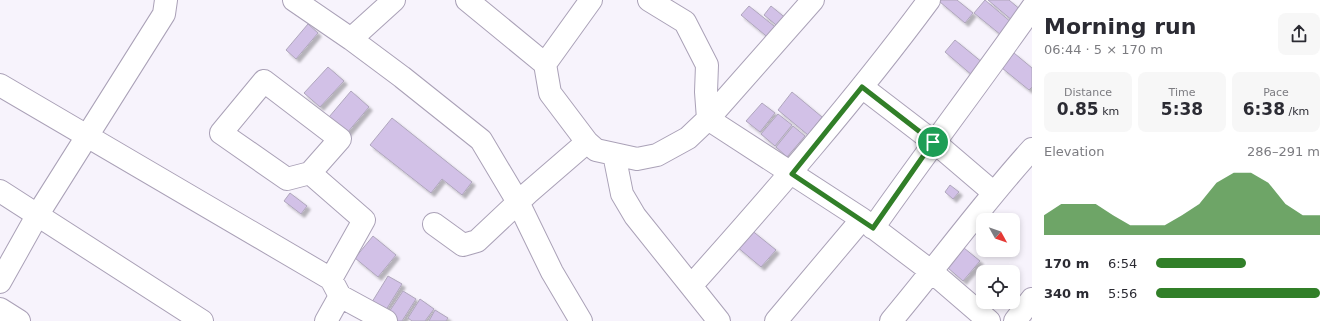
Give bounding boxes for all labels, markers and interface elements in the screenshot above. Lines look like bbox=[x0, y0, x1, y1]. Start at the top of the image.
button: share bbox=[1278, 13, 1320, 55]
text: Morning run bbox=[1044, 14, 1196, 39]
text: 06:44 · 5 × 170 m bbox=[1044, 42, 1163, 57]
text: Distance bbox=[1064, 86, 1112, 99]
text: Time bbox=[1169, 86, 1195, 99]
text: Pace bbox=[1263, 86, 1289, 99]
text: 0.85 bbox=[1057, 99, 1099, 119]
text: 5:38 bbox=[1161, 99, 1203, 119]
text: 6:38 bbox=[1243, 99, 1285, 119]
text: km bbox=[1099, 105, 1119, 118]
text: /km bbox=[1285, 105, 1309, 118]
pin bbox=[916, 125, 950, 159]
icon: arrive bbox=[922, 131, 944, 153]
text: Elevation bbox=[1044, 144, 1104, 159]
text: 286–291 m bbox=[1247, 144, 1320, 159]
north arrow bbox=[976, 213, 1020, 257]
map controls bbox=[976, 213, 1020, 309]
text: 170 m bbox=[1044, 256, 1089, 271]
text: 6:54 bbox=[1108, 256, 1137, 271]
button: locate bbox=[976, 265, 1020, 309]
text: 340 m bbox=[1044, 286, 1089, 301]
text: 5:56 bbox=[1108, 286, 1137, 301]

